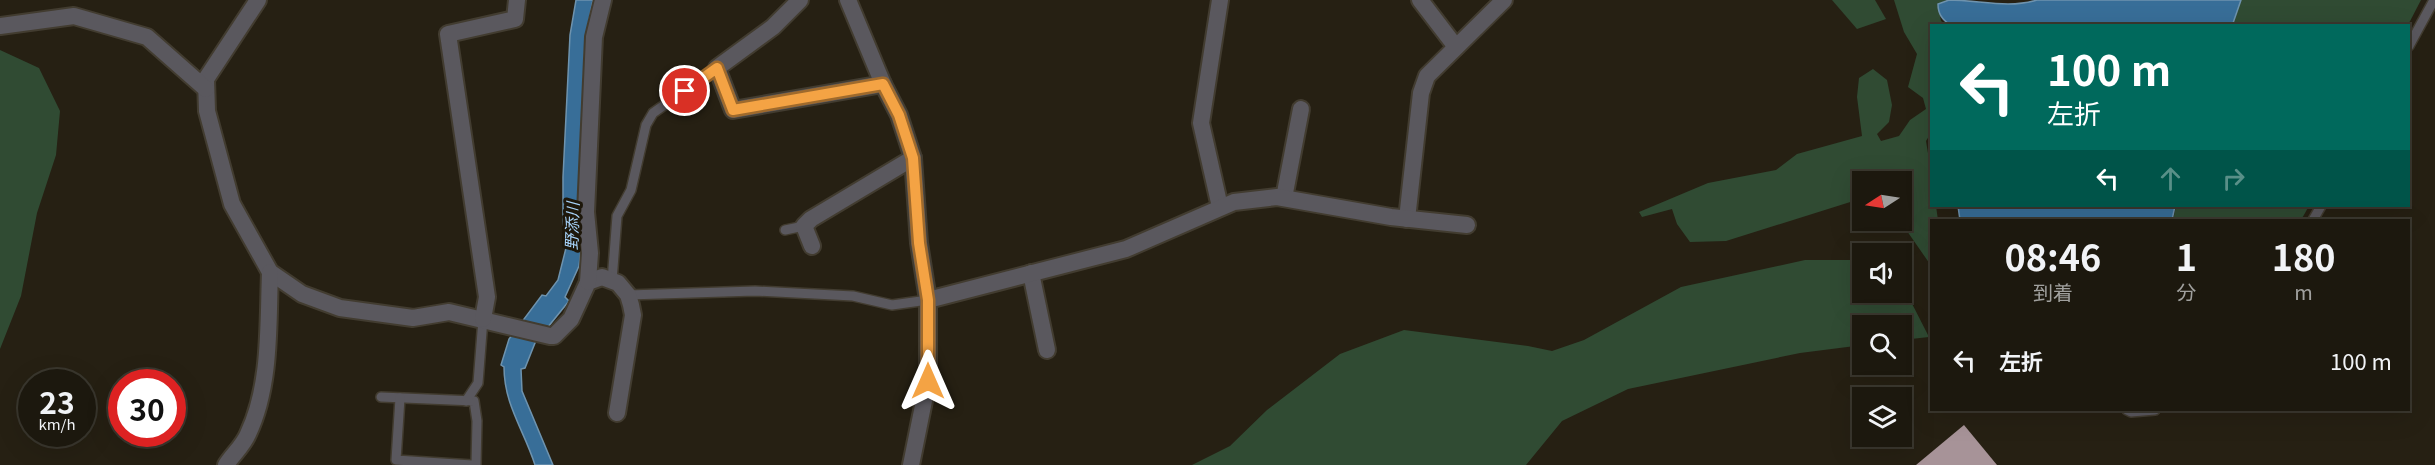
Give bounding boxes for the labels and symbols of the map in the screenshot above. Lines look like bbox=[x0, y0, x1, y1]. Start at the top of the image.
pin bbox=[659, 65, 710, 116]
north arrow bbox=[1852, 171, 1912, 231]
water label: 野添川 bbox=[558, 200, 584, 250]
position arrow bbox=[896, 349, 960, 413]
speed limit sign: 30 bbox=[108, 369, 186, 447]

